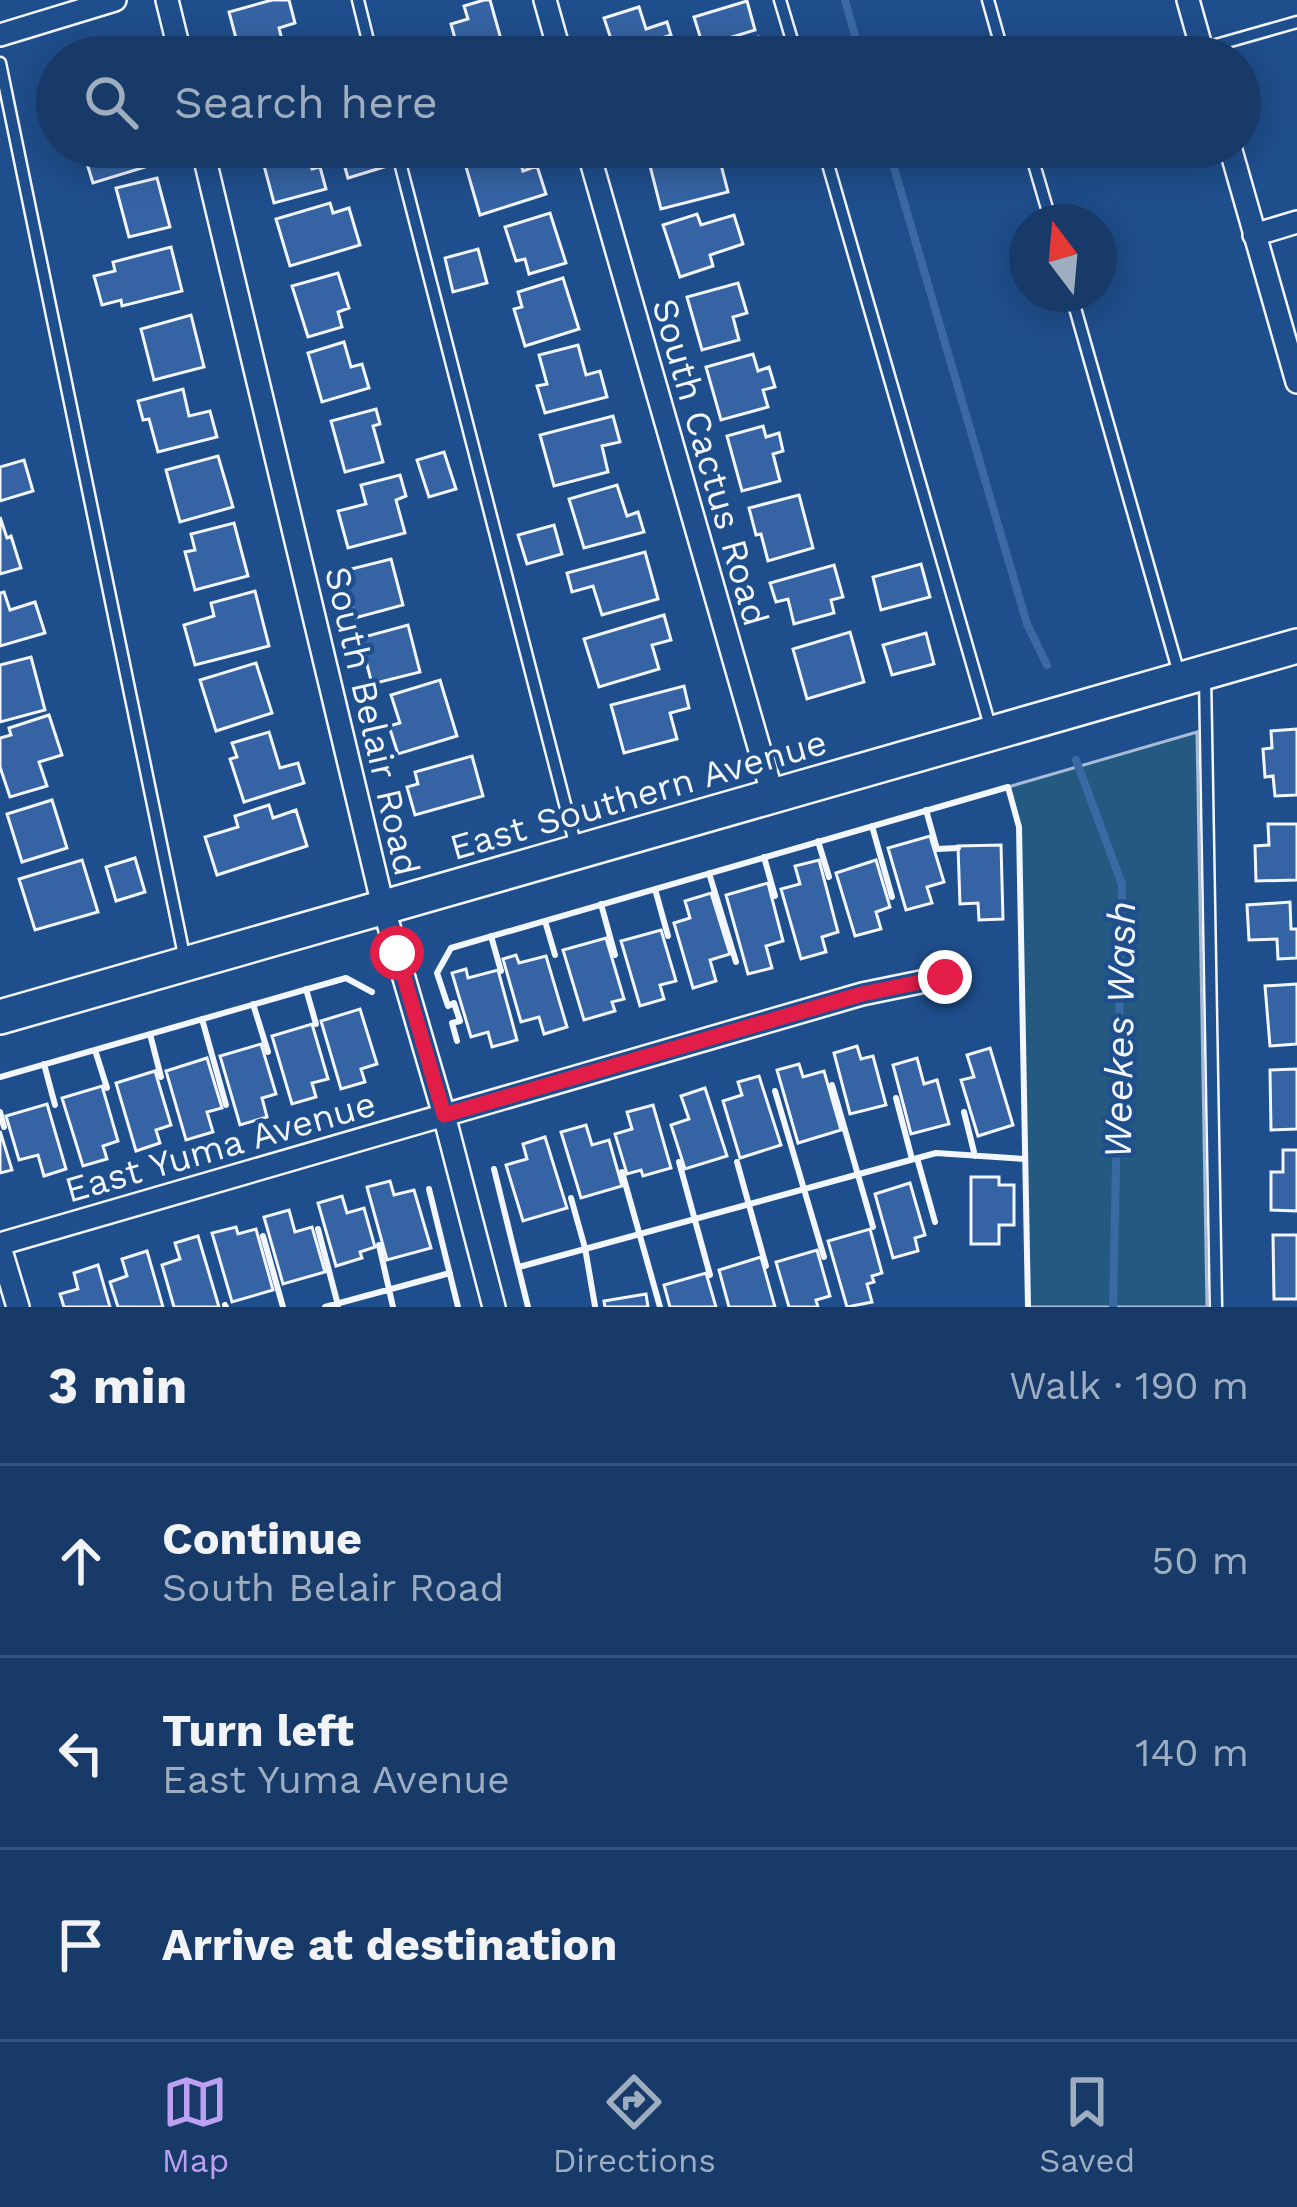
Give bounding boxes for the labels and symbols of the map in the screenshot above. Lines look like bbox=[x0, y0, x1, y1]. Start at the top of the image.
north arrow bbox=[1009, 204, 1117, 312]
street label: South Cactus Road bbox=[643, 294, 777, 631]
street label: South Belair Road bbox=[316, 563, 428, 880]
street label: East Southern Avenue bbox=[445, 721, 831, 869]
water label: Weekes Wash bbox=[1095, 901, 1144, 1159]
route start bbox=[370, 926, 424, 980]
route end bbox=[918, 950, 972, 1004]
street label: East Yuma Avenue bbox=[60, 1083, 380, 1211]

